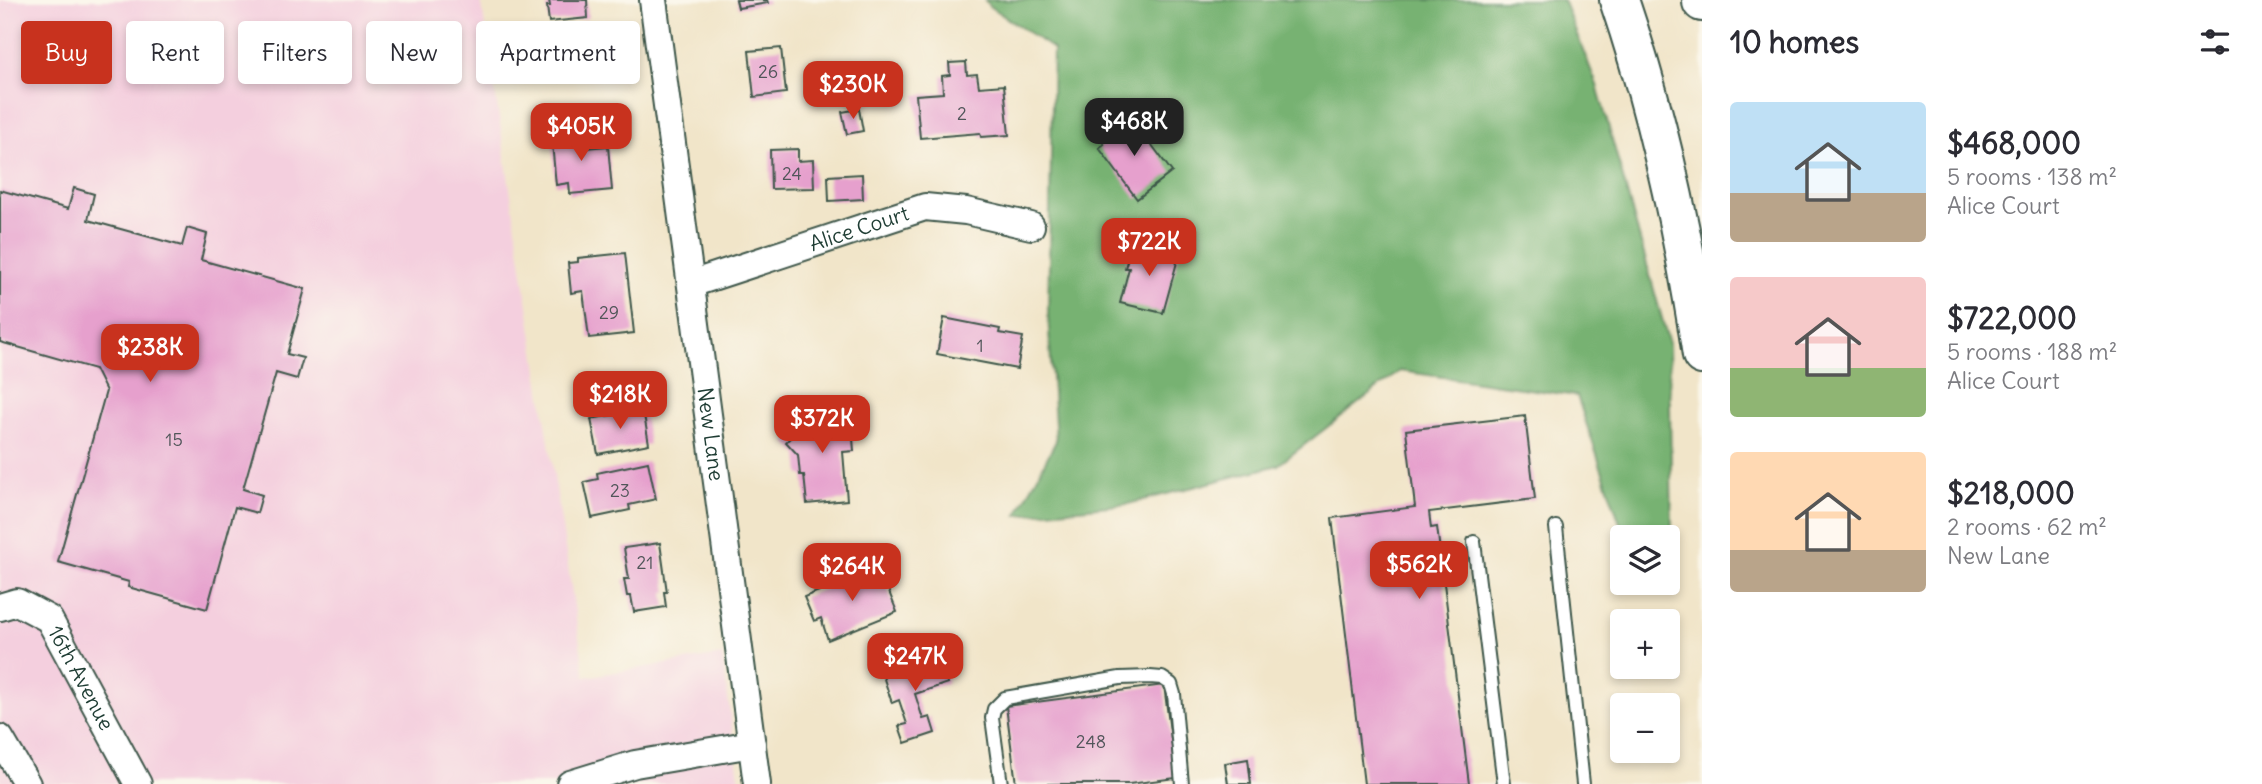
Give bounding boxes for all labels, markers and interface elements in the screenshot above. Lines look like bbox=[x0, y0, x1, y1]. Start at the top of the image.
chip: Buy bbox=[21, 21, 112, 84]
chip: Rent bbox=[126, 21, 224, 84]
chip: Filters bbox=[238, 21, 352, 84]
chip: New bbox=[366, 21, 462, 84]
chip: Apartment bbox=[476, 21, 640, 84]
text: 10 homes bbox=[1730, 23, 1859, 61]
icon: filters bbox=[2196, 23, 2234, 61]
house number: 26 bbox=[758, 60, 778, 83]
pin: $230K bbox=[804, 61, 902, 121]
text: $230K bbox=[819, 69, 887, 98]
pin: $468K bbox=[1085, 99, 1183, 158]
house number: 2 bbox=[957, 102, 967, 125]
pin: $405K bbox=[532, 104, 630, 163]
text: $468K bbox=[1101, 106, 1167, 135]
text: $405K bbox=[547, 111, 615, 140]
text: $468,000 bbox=[1947, 124, 2081, 162]
icon: home bbox=[1786, 130, 1870, 214]
house number: 24 bbox=[782, 162, 802, 185]
text: 5 rooms · 138 m² bbox=[1947, 162, 2117, 191]
text: Alice Court bbox=[1947, 191, 2060, 220]
street label: Alice Court bbox=[806, 199, 912, 257]
pin: $722K bbox=[1100, 218, 1198, 278]
text: $722K bbox=[1117, 226, 1181, 255]
text: $722,000 bbox=[1947, 299, 2077, 337]
house number: 29 bbox=[599, 301, 619, 324]
icon: home bbox=[1786, 305, 1870, 389]
pin: $238K bbox=[101, 324, 199, 384]
text: $238K bbox=[117, 332, 183, 361]
house number: 1 bbox=[976, 334, 984, 357]
text: 5 rooms · 188 m² bbox=[1947, 337, 2117, 366]
text: Alice Court bbox=[1947, 366, 2060, 395]
pin: $218K bbox=[571, 372, 669, 431]
text: $218K bbox=[589, 379, 651, 408]
street label: New Lane bbox=[692, 386, 731, 482]
pin: $372K bbox=[773, 396, 871, 455]
text: $372K bbox=[790, 403, 854, 432]
house number: 15 bbox=[165, 428, 183, 451]
text: $218,000 bbox=[1947, 474, 2075, 512]
house number: 23 bbox=[610, 479, 630, 502]
icon: home bbox=[1786, 480, 1870, 564]
text: 2 rooms · 62 m² bbox=[1947, 512, 2107, 541]
map controls bbox=[1610, 525, 1680, 763]
button: layers bbox=[1610, 525, 1680, 595]
text: New Lane bbox=[1947, 541, 2050, 570]
pin: $562K bbox=[1370, 542, 1468, 601]
pin: $264K bbox=[803, 544, 901, 603]
text: $562K bbox=[1386, 549, 1452, 578]
house number: 21 bbox=[636, 551, 654, 574]
text: $264K bbox=[819, 551, 885, 580]
button: + bbox=[1610, 609, 1680, 679]
street label: 16th Avenue bbox=[42, 621, 120, 735]
pin: $247K bbox=[866, 634, 964, 693]
text: $247K bbox=[883, 641, 947, 670]
button: − bbox=[1610, 693, 1680, 763]
house number: 248 bbox=[1076, 730, 1106, 753]

